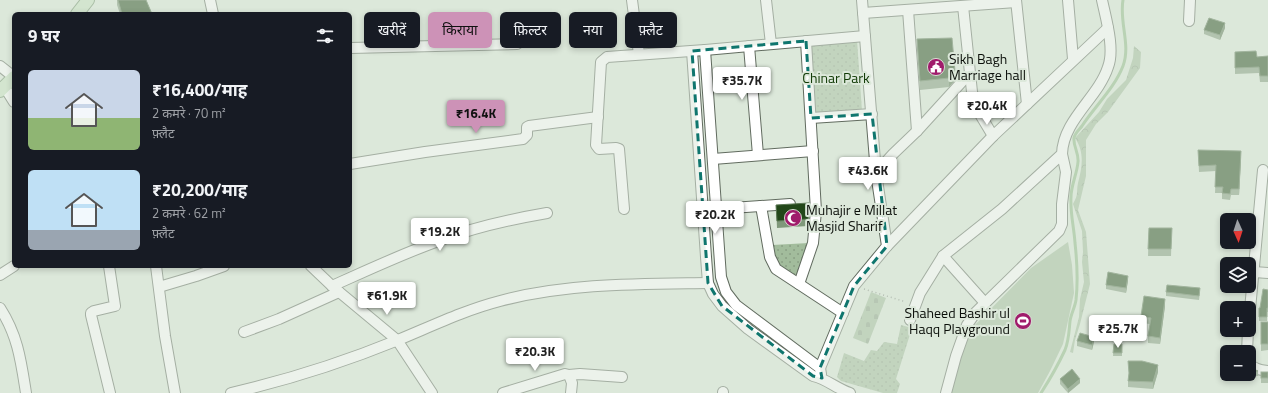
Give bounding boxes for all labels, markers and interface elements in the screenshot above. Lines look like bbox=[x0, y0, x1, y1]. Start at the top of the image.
chip: खरीदें bbox=[364, 12, 420, 48]
chip: किराया bbox=[428, 12, 492, 48]
chip: फ़िल्टर bbox=[500, 12, 561, 48]
chip: नया bbox=[569, 12, 617, 48]
chip: फ़्लैट bbox=[625, 12, 677, 48]
text: 9 घर bbox=[28, 23, 60, 49]
icon: filters bbox=[314, 25, 336, 47]
place label: Sikh Bagh Marriage hall bbox=[949, 48, 1026, 85]
public building icon: Sikh Bagh Marriage hall bbox=[926, 57, 946, 77]
pin: ₹35.7K bbox=[709, 67, 775, 101]
park label: Chinar Park bbox=[802, 67, 870, 88]
text: ₹35.7K bbox=[722, 70, 762, 90]
text: ₹16,400/माह bbox=[152, 77, 247, 103]
icon: home bbox=[60, 86, 108, 134]
pin: ₹20.4K bbox=[954, 92, 1020, 126]
text: ₹20.4K bbox=[967, 95, 1007, 115]
pin: ₹16.4K bbox=[443, 100, 509, 134]
text: 2 कमरे · 70 m² bbox=[152, 103, 226, 123]
text: ₹16.4K bbox=[456, 103, 496, 123]
text: फ़्लैट bbox=[152, 123, 175, 143]
pin: ₹43.6K bbox=[835, 157, 901, 191]
text: ₹43.6K bbox=[848, 160, 888, 180]
text: ₹20,200/माह bbox=[152, 177, 247, 203]
icon: home bbox=[60, 186, 108, 234]
place label: Muhajir e Millat Masjid Sharif bbox=[806, 199, 897, 236]
pin: ₹20.2K bbox=[682, 201, 748, 235]
text: 2 कमरे · 62 m² bbox=[152, 203, 226, 223]
text: ₹20.2K bbox=[695, 204, 735, 224]
mosque icon: Muhajir e Millat Masjid Sharif bbox=[783, 208, 803, 228]
north arrow bbox=[1220, 213, 1256, 249]
map controls bbox=[1220, 213, 1256, 381]
pin: ₹19.2K bbox=[407, 218, 473, 252]
text: ₹19.2K bbox=[420, 221, 460, 241]
text: फ़्लैट bbox=[152, 223, 175, 243]
button: layers bbox=[1220, 257, 1256, 293]
pin: ₹61.9K bbox=[354, 282, 420, 316]
text: ₹61.9K bbox=[367, 285, 407, 305]
button: + bbox=[1220, 301, 1256, 337]
place label: Shaheed Bashir ul Haqq Playground bbox=[904, 302, 1010, 339]
sports icon: Shaheed Bashir ul Haqq Playground bbox=[1013, 311, 1033, 331]
pin: ₹25.7K bbox=[1085, 315, 1151, 349]
text: ₹25.7K bbox=[1098, 318, 1138, 338]
pin: ₹20.3K bbox=[502, 338, 568, 372]
text: ₹20.3K bbox=[515, 341, 555, 361]
button: − bbox=[1220, 345, 1256, 381]

